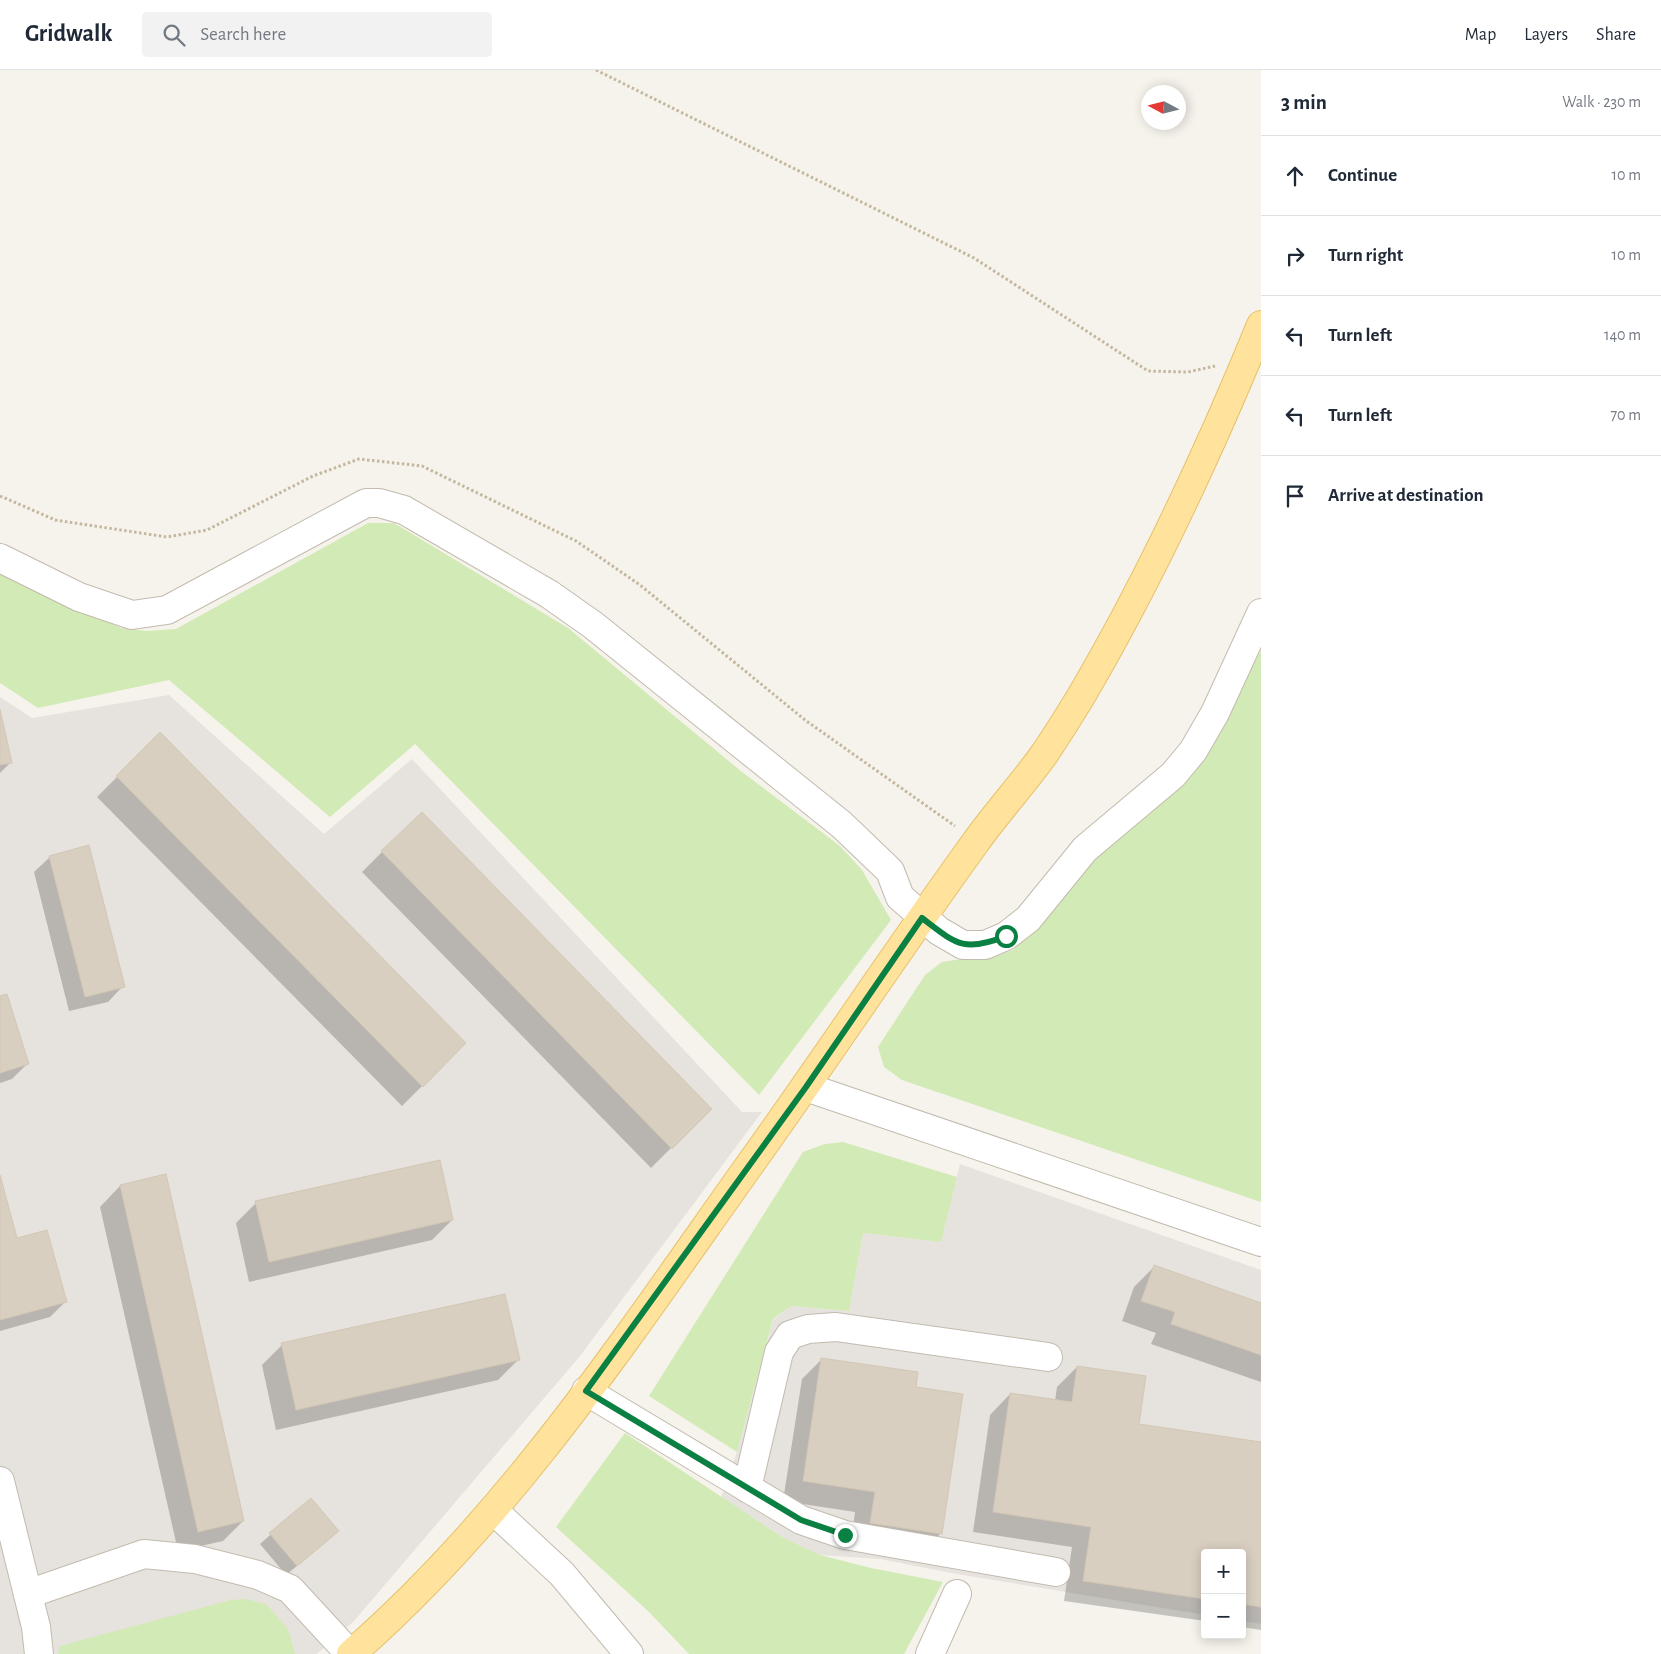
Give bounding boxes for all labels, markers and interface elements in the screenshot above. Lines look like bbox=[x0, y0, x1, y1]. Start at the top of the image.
search box bbox=[142, 12, 492, 57]
icon: search bbox=[160, 21, 188, 49]
text: Gridwalk bbox=[25, 22, 112, 46]
text: Search here bbox=[200, 25, 286, 44]
text: Map bbox=[1465, 26, 1496, 44]
text: Layers bbox=[1524, 26, 1568, 44]
text: Share bbox=[1596, 26, 1636, 44]
north arrow bbox=[1141, 85, 1186, 130]
text: 3 min bbox=[1281, 92, 1327, 113]
text: Walk · 230 m bbox=[1562, 94, 1641, 110]
icon: ahead bbox=[1281, 162, 1309, 190]
text: Continue bbox=[1328, 166, 1397, 185]
text: 10 m bbox=[1612, 167, 1641, 183]
icon: right bbox=[1281, 242, 1309, 270]
text: Turn right bbox=[1328, 246, 1403, 265]
text: 10 m bbox=[1612, 247, 1641, 263]
icon: left bbox=[1281, 322, 1309, 350]
text: Turn left bbox=[1328, 326, 1392, 345]
text: 140 m bbox=[1604, 327, 1641, 343]
icon: left bbox=[1281, 402, 1309, 430]
text: Turn left bbox=[1328, 406, 1392, 425]
text: 70 m bbox=[1610, 407, 1641, 423]
icon: arrive bbox=[1281, 482, 1309, 510]
text: Arrive at destination bbox=[1328, 486, 1484, 505]
route start bbox=[995, 925, 1018, 948]
route end bbox=[834, 1524, 857, 1547]
map controls bbox=[1201, 1549, 1246, 1639]
button: + bbox=[1201, 1549, 1246, 1594]
button: − bbox=[1201, 1594, 1246, 1639]

